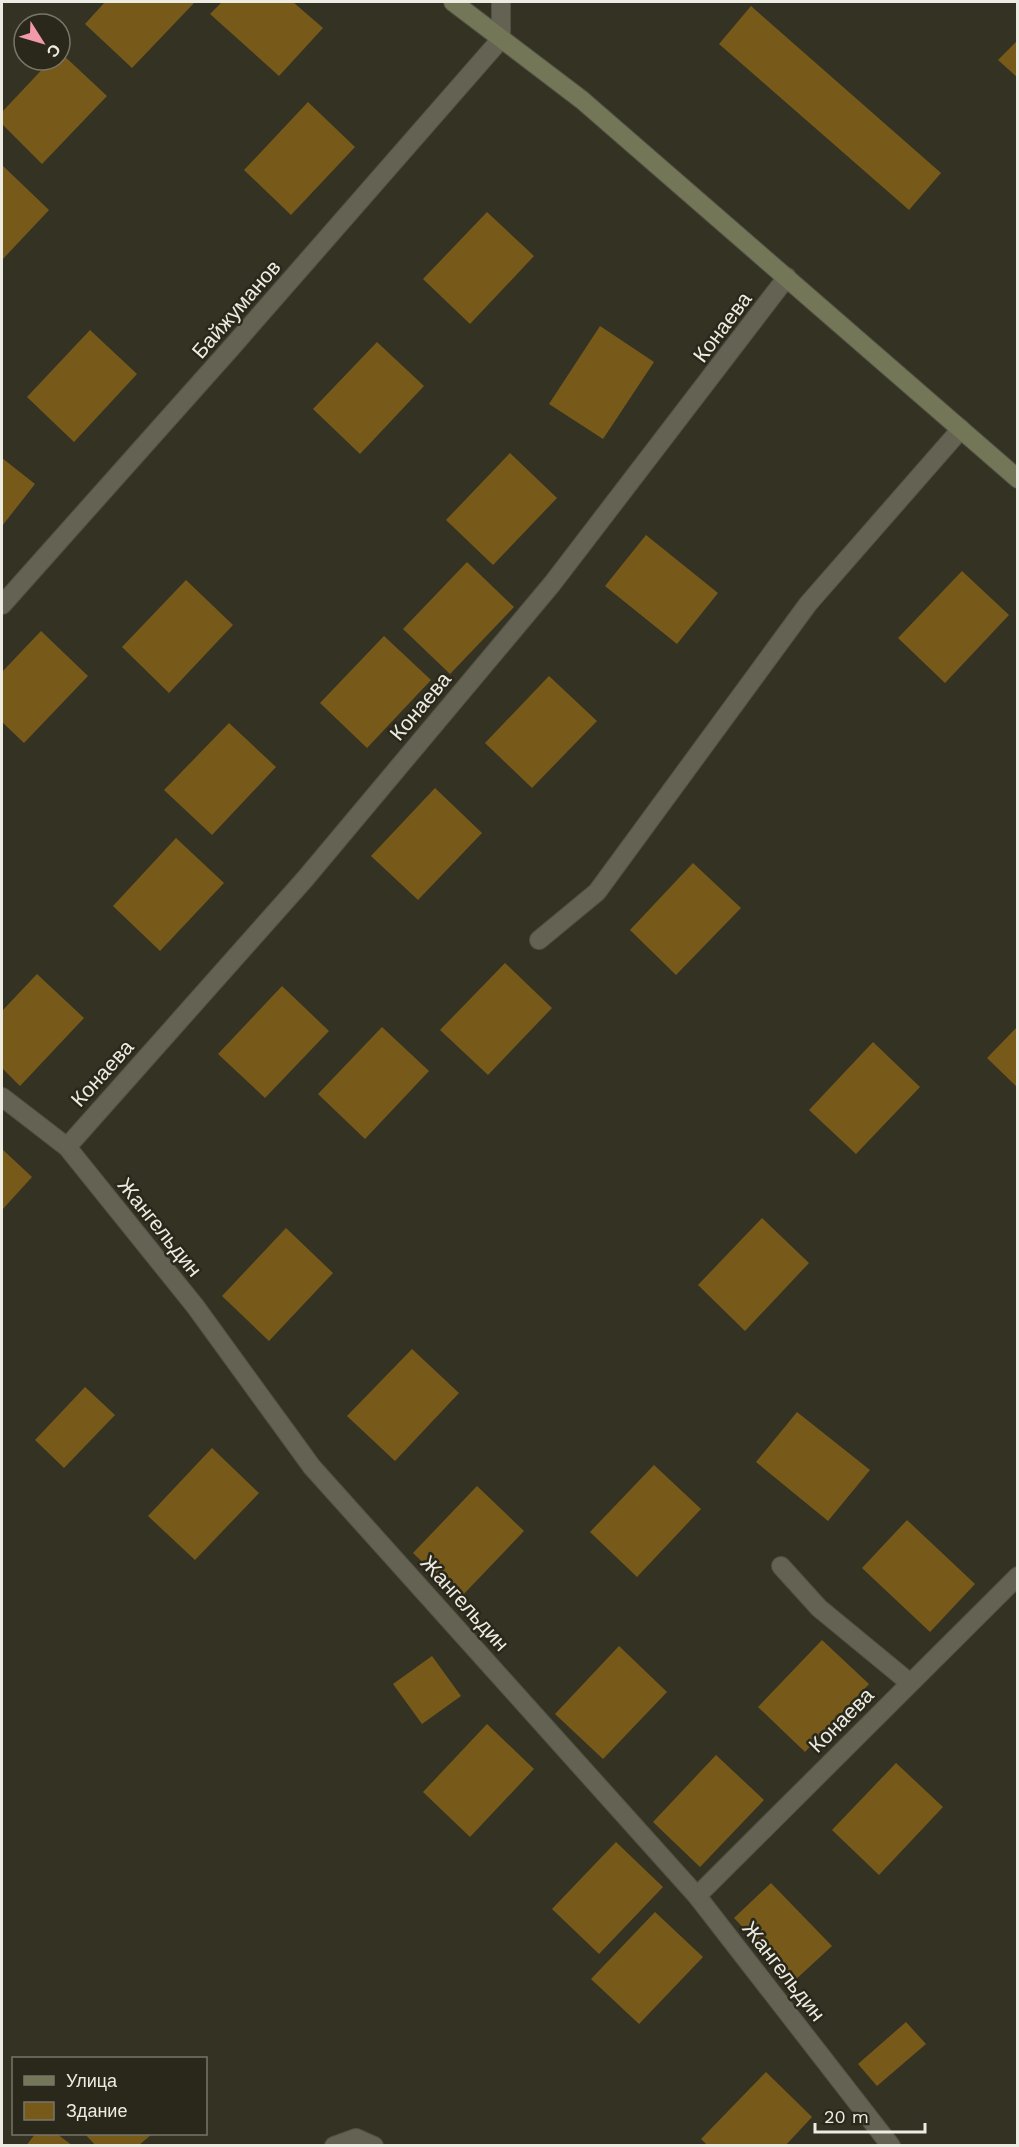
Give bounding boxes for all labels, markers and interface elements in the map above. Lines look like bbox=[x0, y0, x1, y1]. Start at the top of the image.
north arrow bbox=[12, 12, 72, 72]
text: С bbox=[42, 40, 65, 61]
street label: Байжуманов bbox=[186, 255, 286, 363]
street label: Конаева bbox=[688, 287, 757, 367]
street label: Конаева bbox=[384, 667, 456, 745]
street label: Конаева bbox=[65, 1034, 139, 1112]
street label: Жангельдин bbox=[113, 1173, 207, 1281]
street label: Жангельдин bbox=[416, 1550, 514, 1656]
street label: Конаева bbox=[803, 1682, 879, 1758]
street label: Жангельдин bbox=[737, 1916, 831, 2026]
legend bbox=[12, 2057, 207, 2135]
text: Улица bbox=[66, 2070, 118, 2091]
scale bar bbox=[815, 2096, 924, 2134]
text: Здание bbox=[66, 2100, 127, 2121]
text: 20 m bbox=[824, 2106, 869, 2127]

